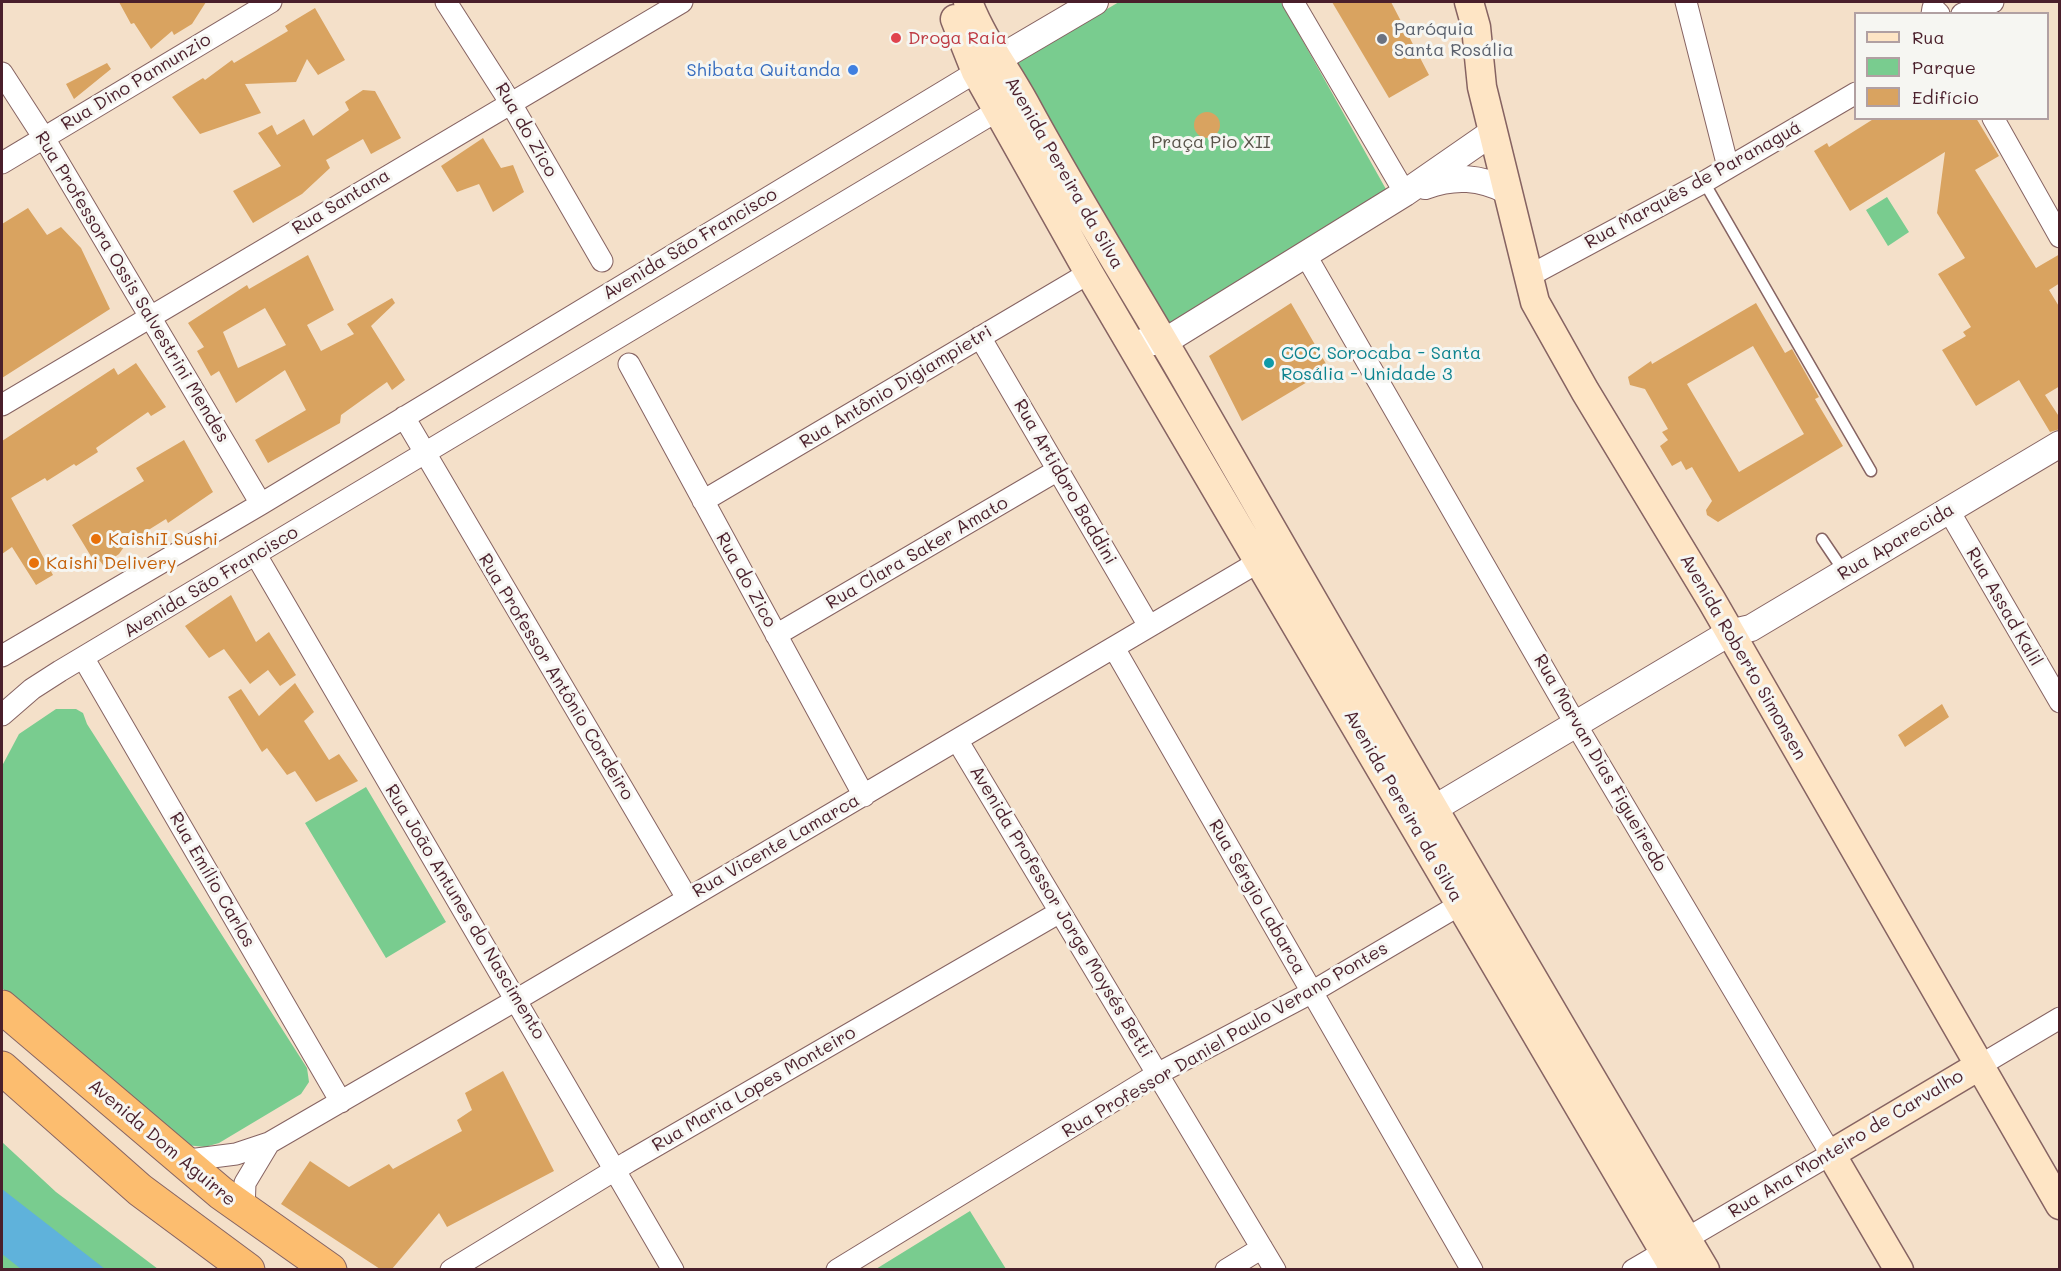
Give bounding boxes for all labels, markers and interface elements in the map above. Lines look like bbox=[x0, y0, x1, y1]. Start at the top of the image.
legend bbox=[1854, 12, 2049, 120]
place label: Paróquia Santa Rosália bbox=[1394, 18, 1514, 60]
text: Rua bbox=[1912, 25, 1945, 49]
place label: Droga Raia bbox=[908, 27, 1007, 49]
street label: Rua Dino Pannunzio bbox=[57, 29, 215, 135]
marker: Droga Raia bbox=[889, 31, 903, 45]
marker: Paróquia Santa Rosália bbox=[1375, 32, 1389, 46]
text: Parque bbox=[1912, 55, 1976, 79]
place label: Shibata Quitanda bbox=[686, 59, 841, 81]
marker: Shibata Quitanda bbox=[846, 63, 860, 77]
street label: Avenida Pereira da Silva bbox=[1000, 73, 1128, 273]
street label: Rua do Zico bbox=[490, 79, 562, 181]
text: Edifício bbox=[1912, 85, 1979, 109]
street label: Rua Marquês de Paranaguá bbox=[1581, 116, 1805, 254]
street label: Rua Professora Ossis Salvestrini Mendes bbox=[30, 128, 234, 446]
park label: Praça Pio XII bbox=[1151, 131, 1271, 153]
street label: Rua Santana bbox=[288, 164, 394, 240]
street label: Avenida São Francisco bbox=[599, 183, 781, 305]
street label: Rua Antônio Digiampietri bbox=[796, 321, 996, 453]
place label: COC Sorocaba - Santa Rosália - Unidade 3 bbox=[1281, 342, 1481, 385]
marker: COC Sorocaba - Santa Rosália - Unidade 3 bbox=[1262, 356, 1276, 370]
street label: Rua Artidoro Baddini bbox=[1009, 396, 1121, 568]
street label: Rua Clara Saker Amato bbox=[822, 492, 1012, 614]
street label: Rua Aparecida bbox=[1834, 499, 1958, 585]
street label: Avenida São Francisco bbox=[120, 521, 302, 643]
place label: KaishiI Sushi bbox=[108, 528, 218, 550]
street label: Rua do Zico bbox=[711, 529, 781, 631]
marker: KaishiI Sushi bbox=[89, 532, 103, 546]
street label: Rua Assad Kalil bbox=[1961, 544, 2047, 670]
street label: Rua Professor Antônio Cordeiro bbox=[474, 550, 638, 804]
street label: Avenida Roberto Simonsen bbox=[1675, 550, 1811, 764]
place label: Kaishi Delivery bbox=[46, 552, 176, 574]
marker: Kaishi Delivery bbox=[27, 556, 41, 570]
street label: Rua Morvan Dias Figueiredo bbox=[1529, 651, 1671, 875]
street label: Avenida Pereira da Silva bbox=[1339, 706, 1467, 906]
street label: Avenida Professor Jorge Moysés Betti bbox=[965, 762, 1157, 1062]
street label: Rua João Antunes do Nascimento bbox=[380, 781, 550, 1043]
street label: Rua Vicente Lamarca bbox=[689, 789, 863, 903]
street label: Rua Emílio Carlos bbox=[165, 809, 259, 951]
street label: Rua Sérgio Labarca bbox=[1204, 816, 1310, 978]
street label: Rua Professor Daniel Paulo Verano Pontes bbox=[1058, 938, 1392, 1142]
street label: Rua Maria Lopes Monteiro bbox=[648, 1022, 860, 1156]
street label: Rua Ana Monteiro de Carvalho bbox=[1725, 1065, 1967, 1223]
street label: Avenida Dom Aguirre bbox=[84, 1075, 240, 1211]

